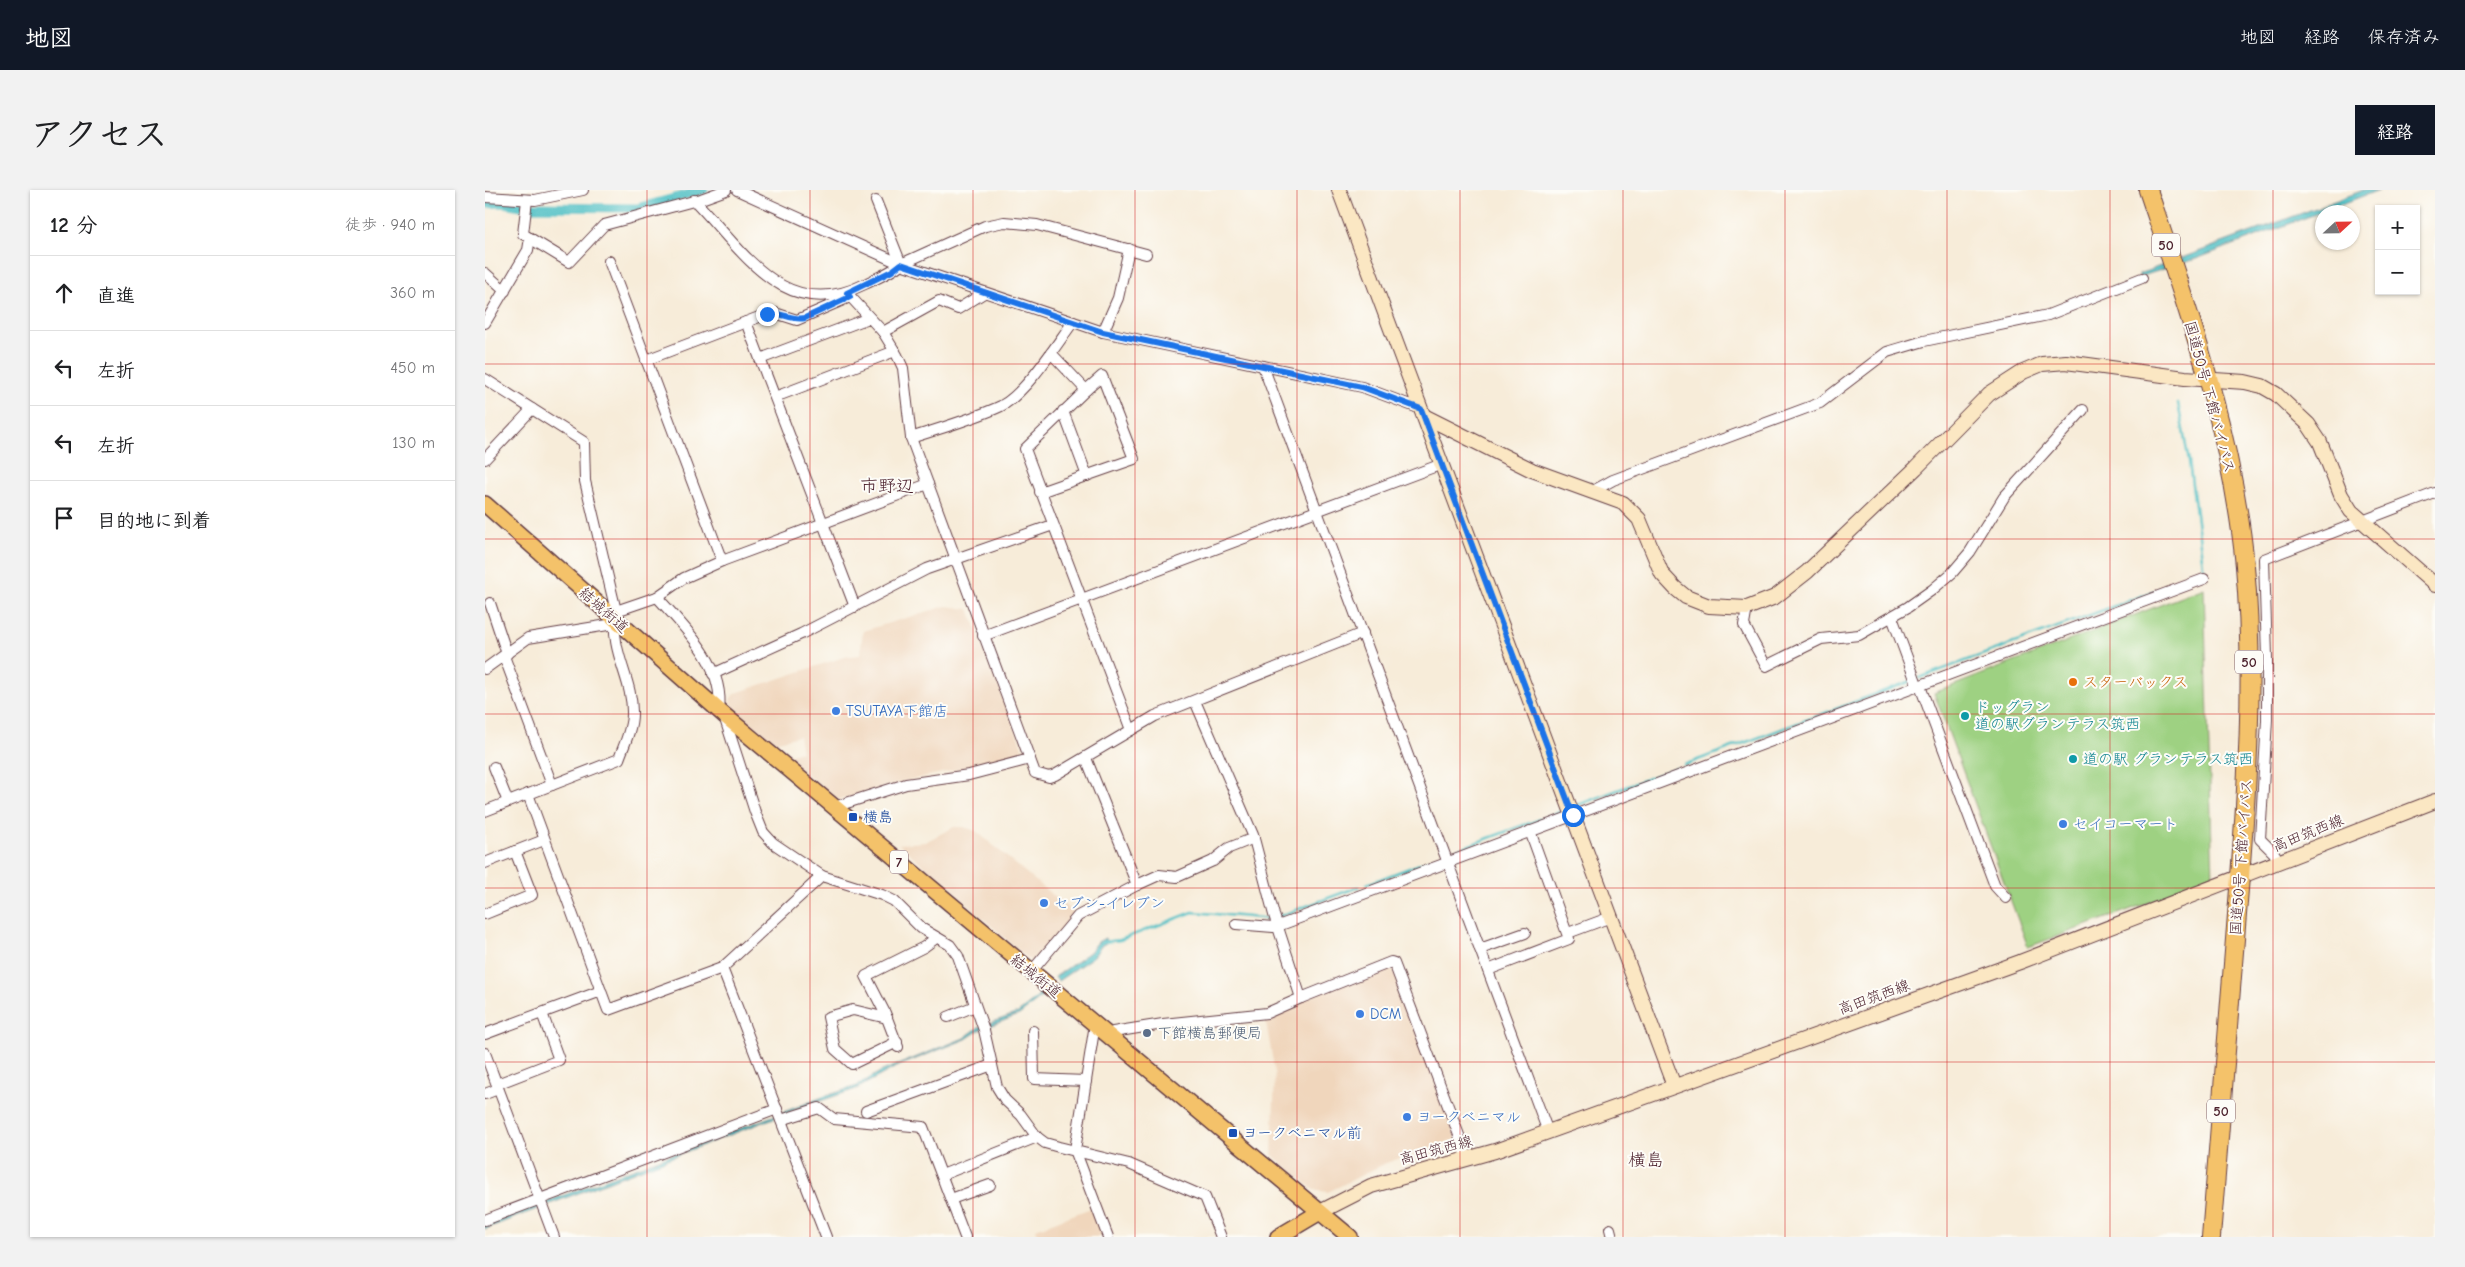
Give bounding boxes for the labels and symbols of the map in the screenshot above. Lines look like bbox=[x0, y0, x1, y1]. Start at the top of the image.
north arrow bbox=[2315, 205, 2360, 250]
road number: 50 bbox=[2152, 234, 2180, 256]
route end bbox=[756, 303, 779, 326]
street label: 国道50号 下館バイパス bbox=[2181, 319, 2239, 475]
district label: 市野辺 bbox=[860, 476, 914, 497]
street label: 結城街道 bbox=[576, 583, 632, 637]
road number: 50 bbox=[2235, 651, 2263, 674]
place label: スターバックス bbox=[2083, 673, 2188, 691]
marker: スターバックス bbox=[2067, 676, 2079, 688]
place label: ドッグラン 道の駅グランテラス筑西 bbox=[1975, 698, 2140, 733]
place label: TSUTAYA下館店 bbox=[846, 702, 948, 720]
marker: TSUTAYA下館店 bbox=[830, 705, 842, 717]
marker: ドッグラン 道の駅グランテラス筑西 bbox=[1959, 710, 1971, 722]
place label: 道の駅 グランテラス筑西 bbox=[2083, 750, 2253, 768]
marker: 道の駅 グランテラス筑西 bbox=[2067, 753, 2079, 765]
street label: 国道50号 下館バイパス bbox=[2227, 778, 2255, 936]
route start bbox=[1562, 804, 1585, 827]
place label: 横島 bbox=[863, 808, 893, 826]
marker: 横島 bbox=[847, 811, 859, 823]
street label: 高田筑西線 bbox=[2270, 811, 2346, 855]
place label: セイコーマート bbox=[2073, 815, 2178, 833]
marker: セイコーマート bbox=[2057, 818, 2069, 830]
road number: 7 bbox=[890, 850, 908, 874]
place label: セブン-イレブン bbox=[1054, 894, 1165, 912]
marker: セブン-イレブン bbox=[1038, 897, 1050, 909]
street label: 結城街道 bbox=[1007, 950, 1065, 1002]
street label: 高田筑西線 bbox=[1836, 976, 1912, 1018]
place label: DCM bbox=[1370, 1005, 1401, 1023]
marker: DCM bbox=[1354, 1008, 1366, 1020]
place label: 下館横島郵便局 bbox=[1157, 1024, 1262, 1042]
marker: 下館横島郵便局 bbox=[1141, 1027, 1153, 1039]
road number: 50 bbox=[2207, 1099, 2235, 1122]
place label: ヨークベニマル bbox=[1417, 1108, 1521, 1126]
marker: ヨークベニマル bbox=[1401, 1111, 1413, 1123]
place label: ヨークベニマル前 bbox=[1243, 1124, 1362, 1142]
marker: ヨークベニマル前 bbox=[1227, 1127, 1239, 1139]
street label: 高田筑西線 bbox=[1397, 1132, 1475, 1168]
district label: 横島 bbox=[1628, 1150, 1664, 1171]

